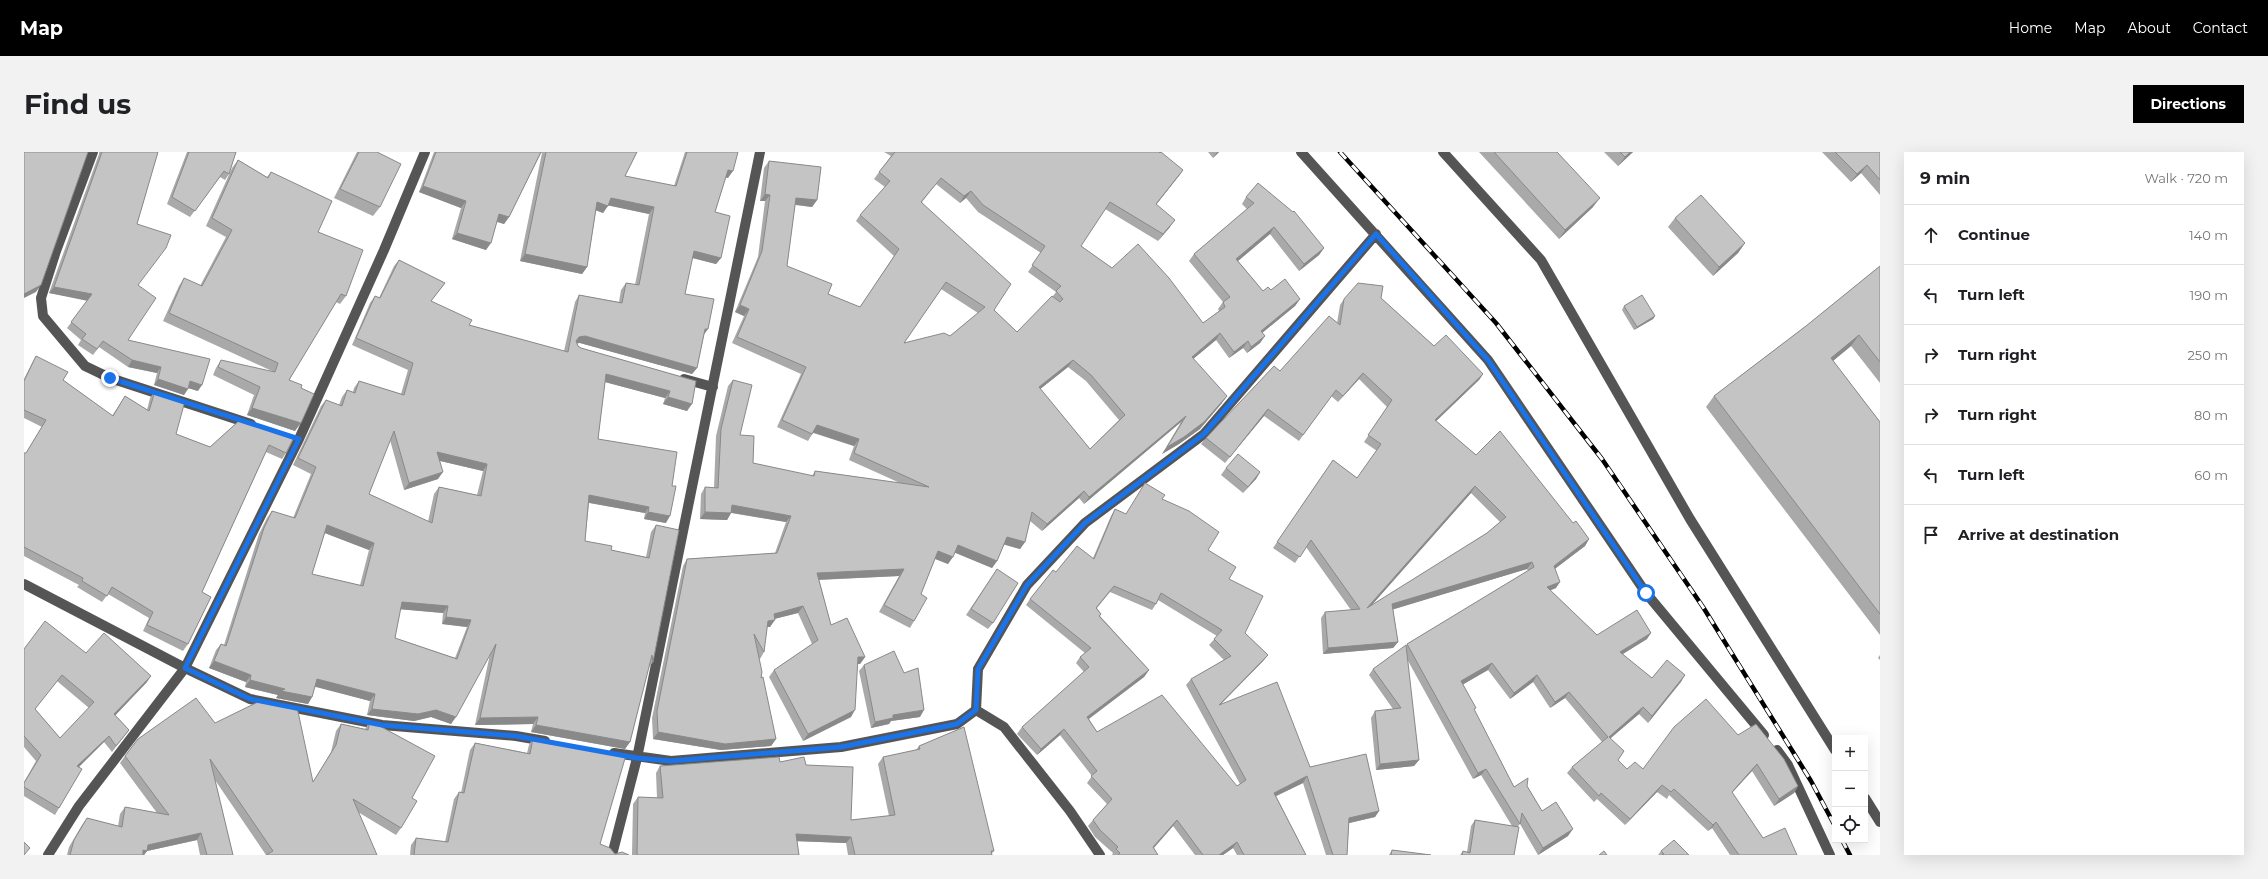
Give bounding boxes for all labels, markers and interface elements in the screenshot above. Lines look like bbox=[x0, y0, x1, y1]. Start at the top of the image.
text: Map bbox=[20, 17, 63, 40]
text: Home bbox=[2009, 19, 2052, 37]
text: Map bbox=[2074, 19, 2105, 37]
text: About bbox=[2127, 19, 2171, 37]
text: Contact bbox=[2193, 19, 2248, 37]
button: Directions bbox=[2133, 85, 2244, 123]
text: Find us bbox=[24, 87, 131, 121]
text: 9 min bbox=[1920, 168, 1970, 188]
text: Walk · 720 m bbox=[2144, 170, 2228, 186]
icon: ahead bbox=[1920, 224, 1942, 246]
text: Continue bbox=[1958, 225, 2030, 244]
text: 140 m bbox=[2189, 227, 2228, 243]
icon: left bbox=[1920, 284, 1942, 306]
text: Turn left bbox=[1958, 285, 2025, 304]
text: 190 m bbox=[2190, 287, 2228, 303]
icon: right bbox=[1920, 344, 1942, 366]
text: Turn right bbox=[1958, 345, 2037, 364]
text: 250 m bbox=[2187, 347, 2228, 363]
route end bbox=[101, 369, 119, 387]
icon: right bbox=[1920, 404, 1942, 426]
text: Turn right bbox=[1958, 405, 2037, 424]
text: 80 m bbox=[2194, 407, 2228, 423]
icon: left bbox=[1920, 464, 1942, 486]
text: Turn left bbox=[1958, 465, 2025, 484]
text: 60 m bbox=[2194, 467, 2228, 483]
icon: arrive bbox=[1920, 524, 1942, 546]
text: Arrive at destination bbox=[1958, 525, 2119, 544]
route start bbox=[1637, 584, 1655, 602]
map controls bbox=[1832, 735, 1868, 843]
button: + bbox=[1832, 735, 1868, 771]
button: − bbox=[1832, 771, 1868, 807]
button: locate bbox=[1832, 807, 1868, 843]

